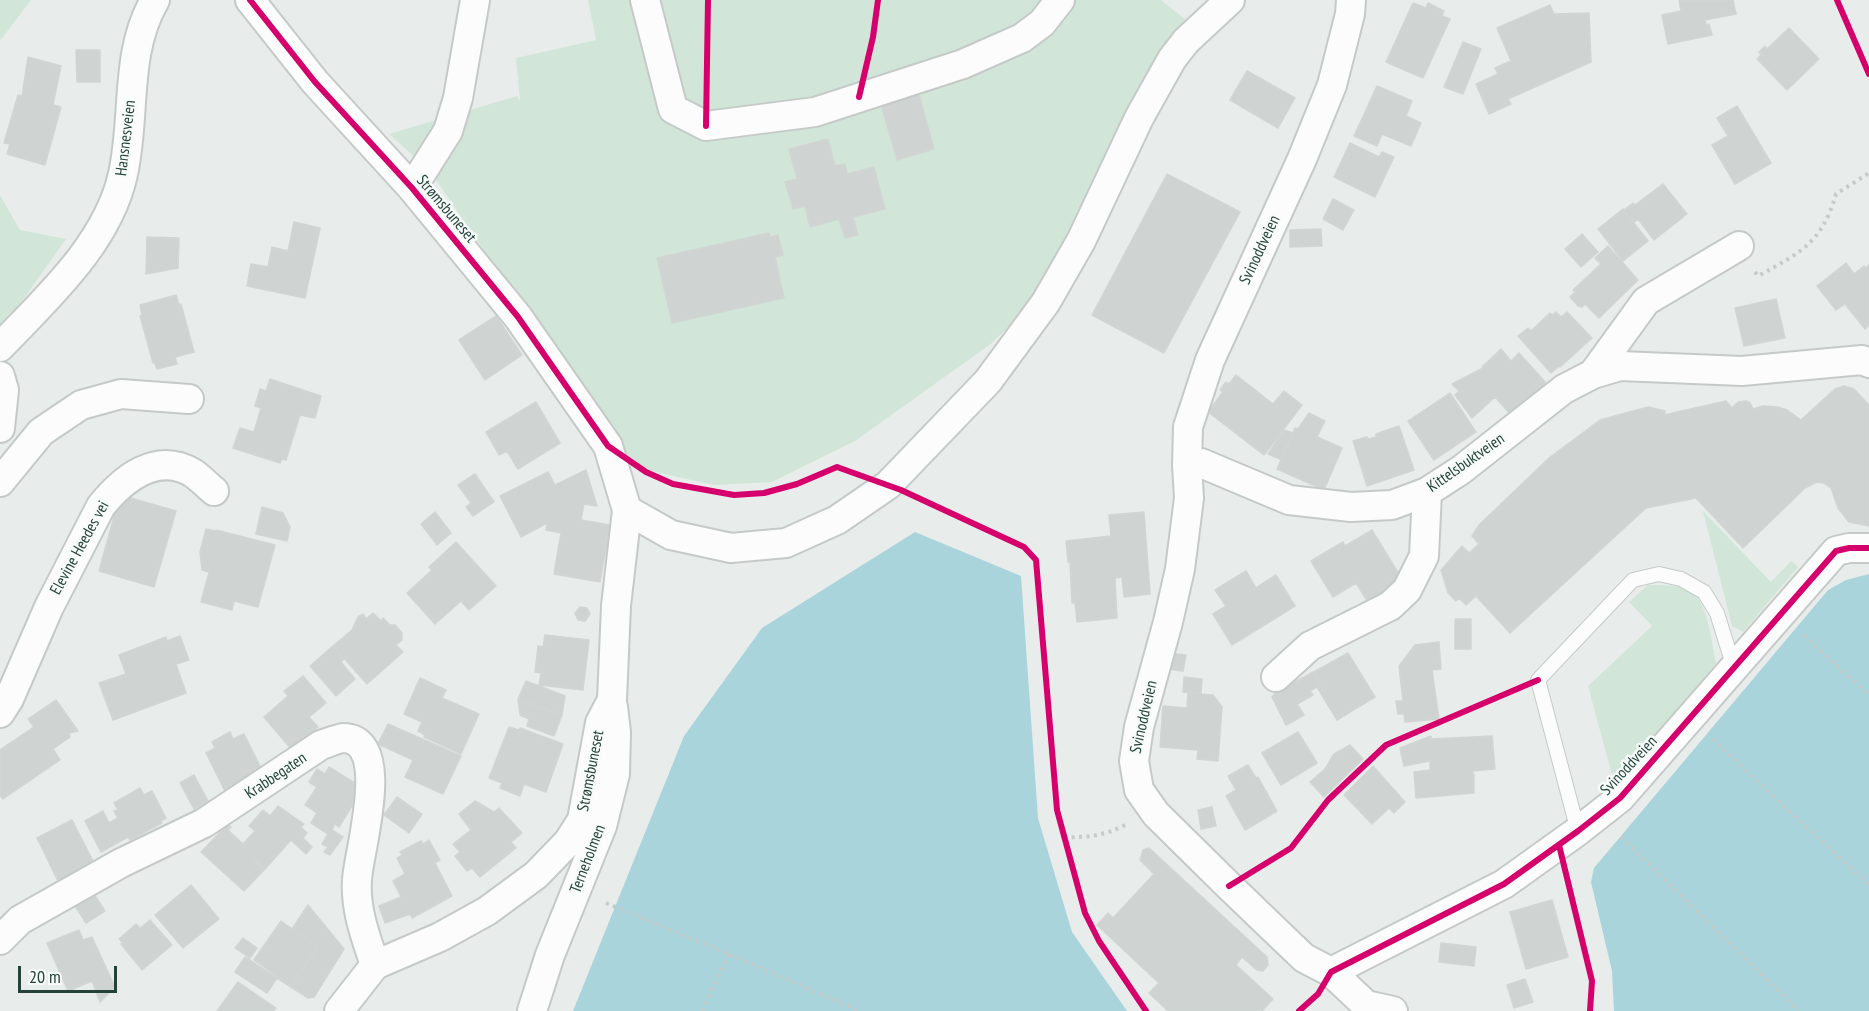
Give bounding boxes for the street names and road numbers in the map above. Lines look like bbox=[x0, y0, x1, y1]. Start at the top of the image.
street label: Hansnesveien bbox=[112, 99, 140, 177]
street label: Strømsbuneset bbox=[412, 171, 480, 247]
street label: Svinoddveien bbox=[1236, 212, 1284, 288]
street label: Kittelsbuktveien bbox=[1424, 429, 1508, 497]
street label: Elevine Heedes vei bbox=[46, 498, 114, 598]
street label: Svinoddveien bbox=[1126, 679, 1162, 755]
street label: Strømsbuneset bbox=[574, 729, 608, 813]
street label: Svinoddveien bbox=[1597, 732, 1661, 800]
street label: Krabbegaten bbox=[242, 748, 310, 804]
street label: Terneholmen bbox=[566, 822, 610, 896]

